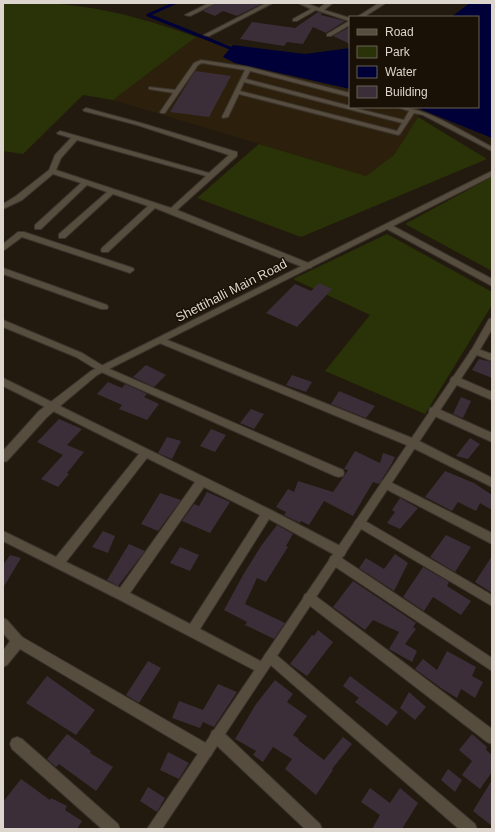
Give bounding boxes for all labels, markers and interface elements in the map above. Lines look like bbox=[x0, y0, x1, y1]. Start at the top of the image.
legend bbox=[349, 16, 479, 108]
text: Road bbox=[385, 25, 414, 39]
text: Park bbox=[385, 45, 411, 59]
text: Water bbox=[385, 65, 417, 79]
text: Building bbox=[385, 85, 428, 99]
street label: Shettihalli Main Road bbox=[173, 256, 289, 325]

